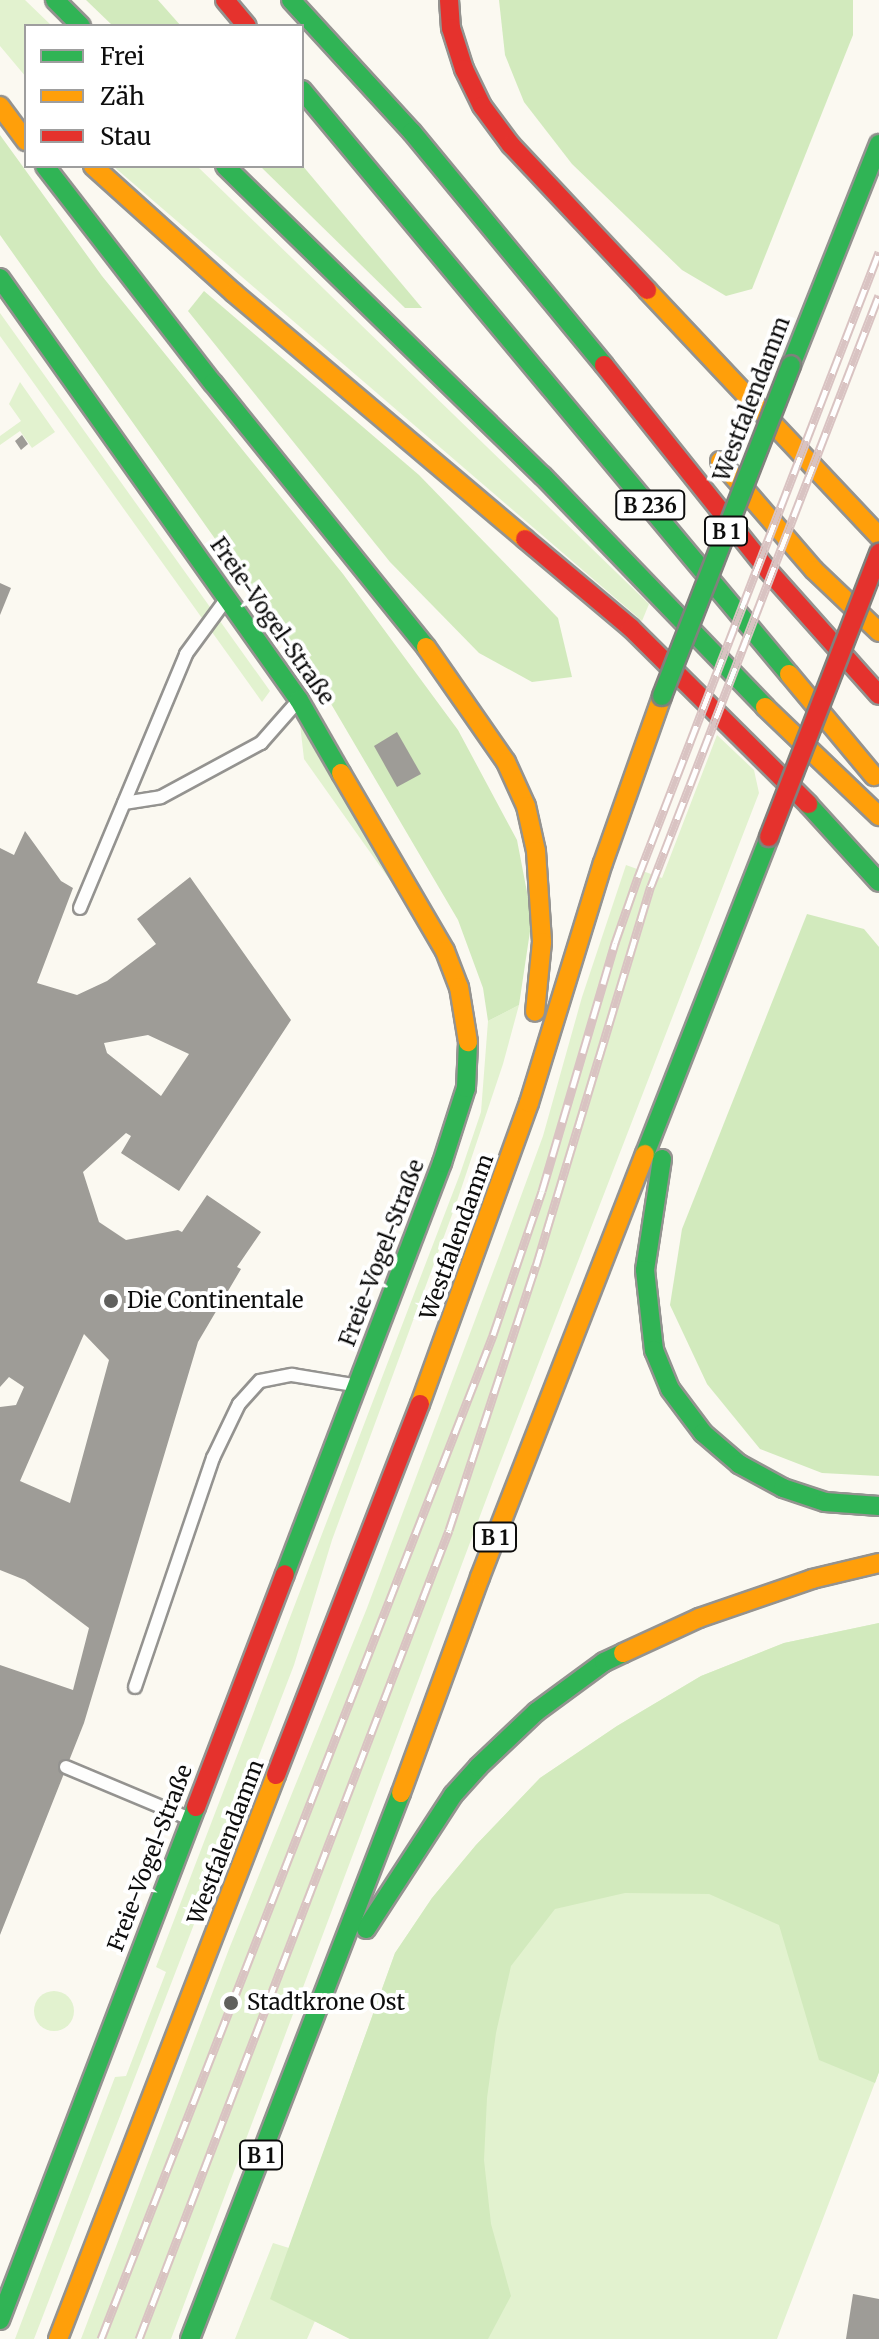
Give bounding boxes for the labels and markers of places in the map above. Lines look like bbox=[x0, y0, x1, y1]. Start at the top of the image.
place label: Die Continentale bbox=[127, 1288, 304, 1314]
marker: Die Continentale bbox=[102, 1292, 120, 1310]
place label: Stadtkrone Ost bbox=[247, 1990, 405, 2016]
marker: Stadtkrone Ost bbox=[222, 1994, 240, 2012]

